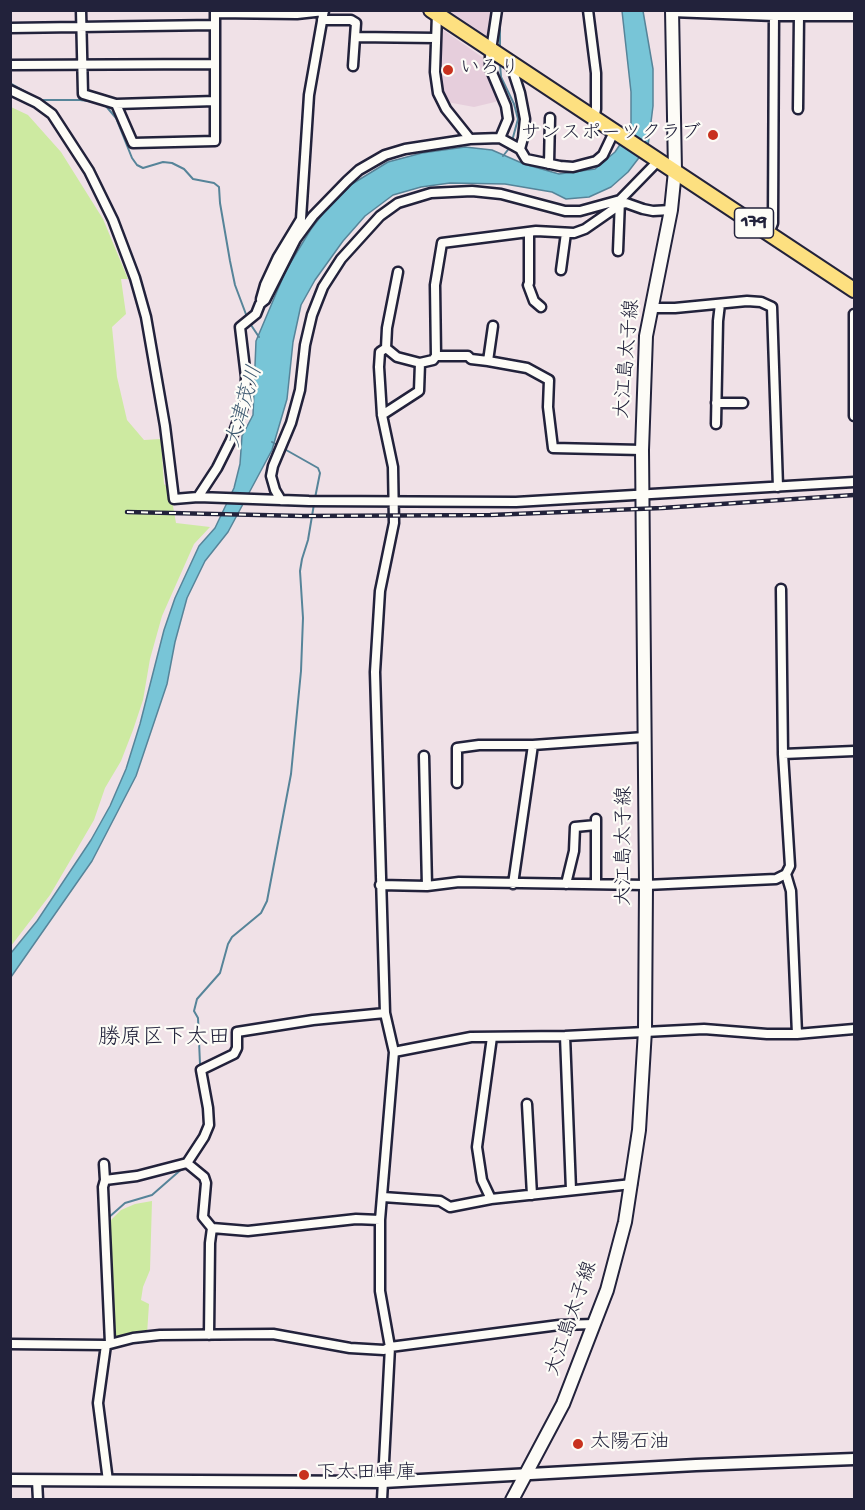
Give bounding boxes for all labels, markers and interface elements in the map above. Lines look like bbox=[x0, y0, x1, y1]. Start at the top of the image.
place label: いろり bbox=[460, 58, 520, 82]
marker: いろり bbox=[441, 63, 455, 77]
place label: サンスポーツクラブ bbox=[521, 123, 701, 147]
marker: サンスポーツクラブ bbox=[706, 128, 720, 142]
road number: 179 bbox=[734, 208, 774, 238]
street label: 大江島太子線 bbox=[612, 298, 646, 420]
water label: 大津茂川 bbox=[222, 363, 270, 451]
street label: 大江島太子線 bbox=[614, 786, 638, 906]
district label: 勝原区下太田 bbox=[98, 1027, 230, 1053]
street label: 大江島太子線 bbox=[542, 1258, 604, 1380]
place label: 太陽石油 bbox=[590, 1432, 670, 1456]
marker: 太陽石油 bbox=[571, 1437, 585, 1451]
place label: 下太田車庫 bbox=[316, 1463, 416, 1487]
marker: 下太田車庫 bbox=[297, 1468, 311, 1482]

